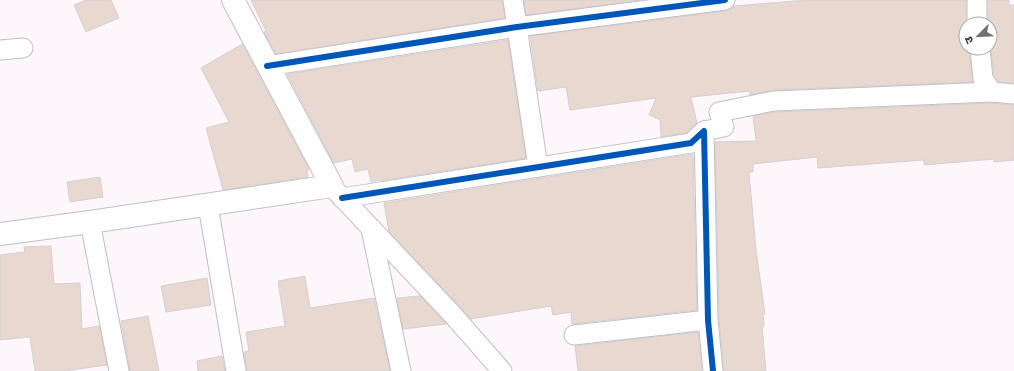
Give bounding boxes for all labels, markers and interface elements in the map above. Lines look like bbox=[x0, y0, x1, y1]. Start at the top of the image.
north arrow bbox=[958, 16, 998, 56]
text: उ bbox=[959, 34, 977, 47]

